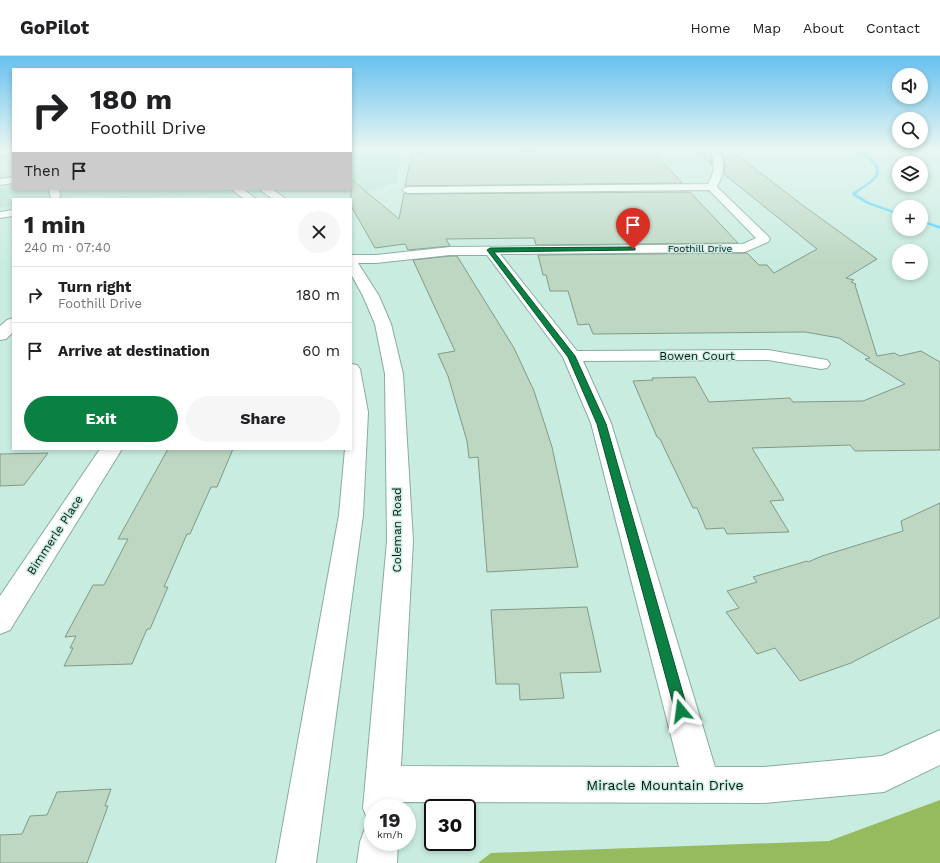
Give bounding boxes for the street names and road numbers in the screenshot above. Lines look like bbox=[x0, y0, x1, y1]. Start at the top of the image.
street label: Foothill Drive bbox=[668, 243, 732, 254]
street label: Bowen Court bbox=[659, 349, 735, 363]
street label: Coleman Road bbox=[390, 487, 404, 573]
street label: Bimmerle Place bbox=[24, 493, 86, 577]
street label: Miracle Mountain Drive bbox=[586, 777, 744, 793]

